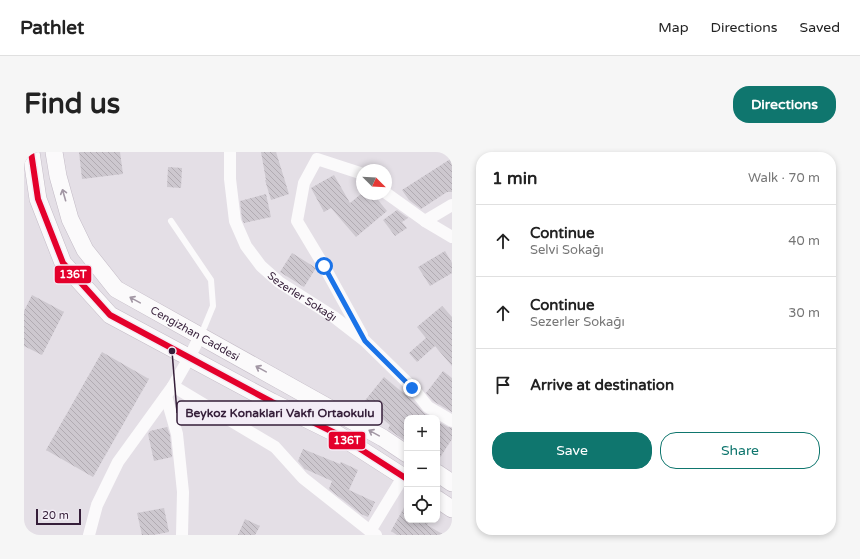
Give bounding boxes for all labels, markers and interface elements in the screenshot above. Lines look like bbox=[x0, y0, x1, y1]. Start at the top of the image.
text: Pathlet bbox=[20, 17, 84, 39]
text: Map bbox=[658, 19, 689, 36]
text: Directions bbox=[711, 19, 778, 36]
text: Saved bbox=[800, 19, 840, 36]
button: Directions bbox=[733, 86, 836, 123]
text: Find us bbox=[24, 87, 120, 121]
north arrow bbox=[356, 164, 392, 200]
text: 1 min bbox=[492, 168, 537, 189]
text: Walk · 70 m bbox=[748, 170, 820, 186]
one-way arrow bbox=[60, 189, 67, 202]
text: Continue bbox=[530, 224, 594, 242]
icon: ahead bbox=[492, 230, 514, 252]
text: 40 m bbox=[788, 233, 820, 249]
text: Selvi Sokağı bbox=[530, 242, 604, 258]
route start bbox=[315, 257, 333, 275]
line badge: 136T bbox=[54, 265, 92, 284]
text: 136T bbox=[59, 268, 87, 281]
street label: Sezerler Sokağı bbox=[265, 269, 340, 324]
one-way arrow bbox=[129, 295, 141, 303]
text: Continue bbox=[530, 296, 594, 314]
icon: ahead bbox=[492, 302, 514, 324]
street label: Cengizhan Caddesi bbox=[148, 303, 242, 363]
text: 30 m bbox=[788, 305, 820, 321]
text: Sezerler Sokağı bbox=[530, 314, 625, 330]
one-way arrow bbox=[255, 365, 267, 373]
icon: arrive bbox=[492, 374, 514, 396]
text: Arrive at destination bbox=[530, 376, 674, 394]
route end bbox=[403, 379, 421, 397]
callout: Beykoz Konaklari Vakfı Ortaokulu bbox=[177, 401, 382, 425]
text: Beykoz Konaklari Vakfı Ortaokulu bbox=[185, 406, 375, 421]
map controls bbox=[404, 415, 440, 523]
button: + bbox=[404, 415, 440, 451]
one-way arrow bbox=[368, 428, 380, 436]
line badge: 136T bbox=[328, 431, 366, 450]
button: Save bbox=[492, 432, 652, 469]
button: Share bbox=[660, 432, 820, 469]
text: 136T bbox=[333, 434, 361, 447]
button: − bbox=[404, 451, 440, 487]
button: locate bbox=[404, 487, 440, 523]
scale bar bbox=[36, 507, 81, 526]
text: 20 m bbox=[42, 509, 69, 522]

